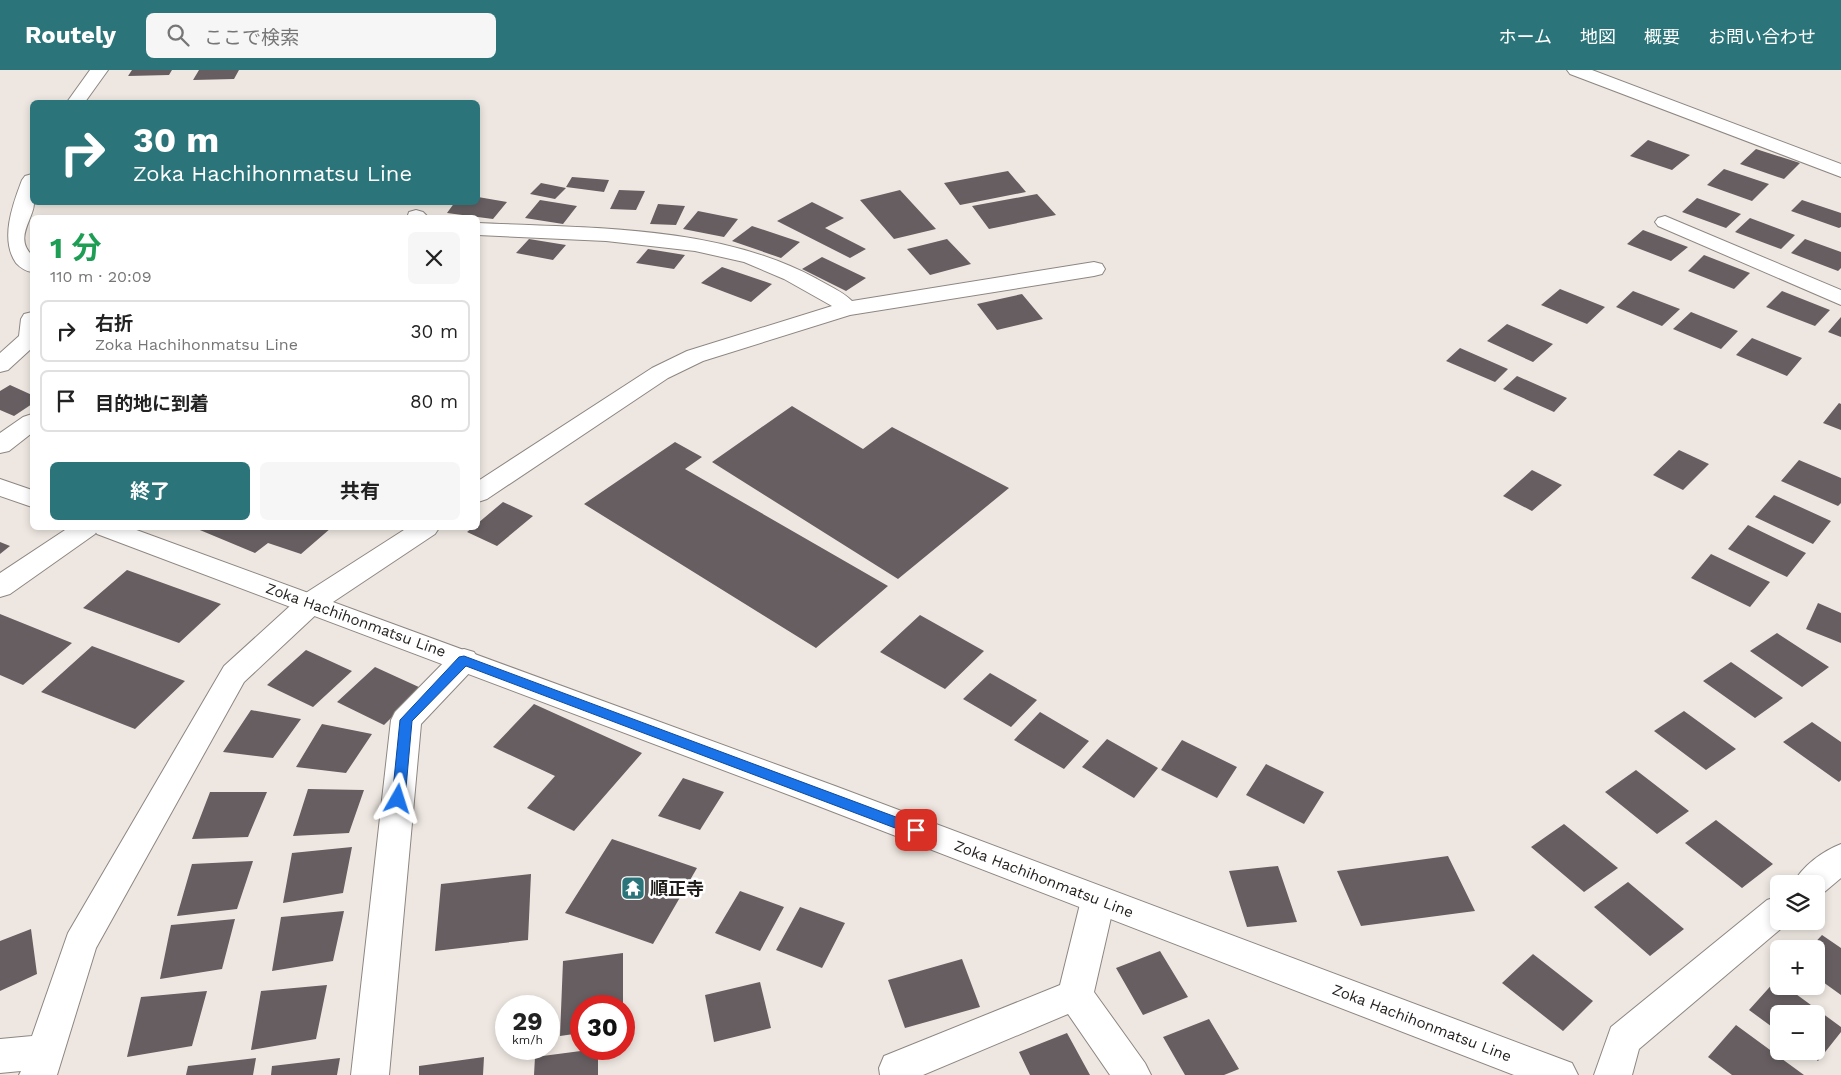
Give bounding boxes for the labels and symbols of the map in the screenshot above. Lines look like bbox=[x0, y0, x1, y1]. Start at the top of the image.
street label: Zoka Hachihonmatsu Line bbox=[264, 579, 448, 661]
position arrow bbox=[371, 772, 423, 824]
pin bbox=[895, 809, 937, 851]
street label: Zoka Hachihonmatsu Line bbox=[952, 836, 1136, 922]
temple icon: 順正寺 bbox=[620, 875, 646, 901]
place label: 順正寺 bbox=[650, 878, 704, 899]
street label: Zoka Hachihonmatsu Line bbox=[1330, 980, 1514, 1066]
speed limit sign: 30 bbox=[570, 995, 635, 1060]

